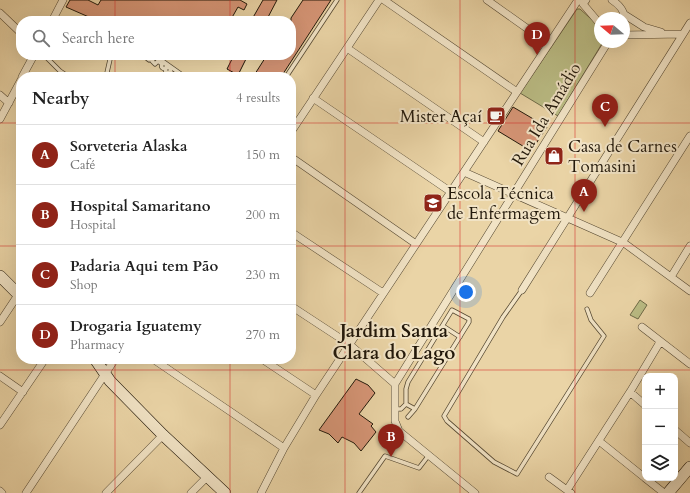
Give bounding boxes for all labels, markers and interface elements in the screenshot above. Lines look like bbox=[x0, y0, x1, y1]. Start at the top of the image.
north arrow bbox=[594, 12, 630, 48]
search box bbox=[16, 16, 296, 60]
pin: D bbox=[524, 22, 550, 55]
icon: search bbox=[30, 27, 52, 49]
text: Search here bbox=[62, 28, 135, 48]
street label: Rua Ida Amádio bbox=[507, 58, 586, 170]
text: Nearby bbox=[32, 87, 89, 110]
text: 4 results bbox=[236, 89, 280, 107]
pin: C bbox=[592, 94, 618, 127]
place label: Mister Açaí bbox=[400, 105, 482, 128]
cafe icon: Mister Açaí bbox=[485, 105, 507, 127]
place label: Casa de Carnes Tomasini bbox=[568, 135, 677, 178]
text: Sorveteria Alaska bbox=[70, 136, 187, 156]
shop icon: Casa de Carnes Tomasini bbox=[543, 145, 565, 167]
text: A bbox=[40, 146, 50, 164]
text: 150 m bbox=[246, 146, 280, 164]
text: Café bbox=[70, 156, 95, 174]
pin: A bbox=[571, 179, 597, 212]
place label: Escola Técnica de Enfermagem bbox=[447, 182, 562, 225]
school or university icon: Escola Técnica de Enfermagem bbox=[422, 192, 444, 214]
text: Hospital Samaritano bbox=[70, 196, 211, 216]
text: B bbox=[40, 206, 50, 224]
text: 200 m bbox=[246, 206, 280, 224]
text: Hospital bbox=[70, 216, 116, 234]
text: Padaria Aqui tem Pão bbox=[70, 256, 218, 276]
text: C bbox=[40, 266, 50, 284]
text: 230 m bbox=[246, 266, 280, 284]
text: Shop bbox=[70, 276, 98, 294]
your location bbox=[456, 282, 476, 302]
text: Drogaria Iguatemy bbox=[70, 316, 202, 336]
district label: Jardim Santa Clara do Lago bbox=[333, 318, 455, 366]
text: D bbox=[39, 326, 51, 344]
text: 270 m bbox=[246, 326, 280, 344]
text: Pharmacy bbox=[70, 336, 125, 354]
map controls bbox=[642, 373, 678, 481]
button: + bbox=[642, 373, 678, 409]
button: − bbox=[642, 409, 678, 445]
pin: B bbox=[378, 424, 404, 457]
button: layers bbox=[642, 445, 678, 481]

